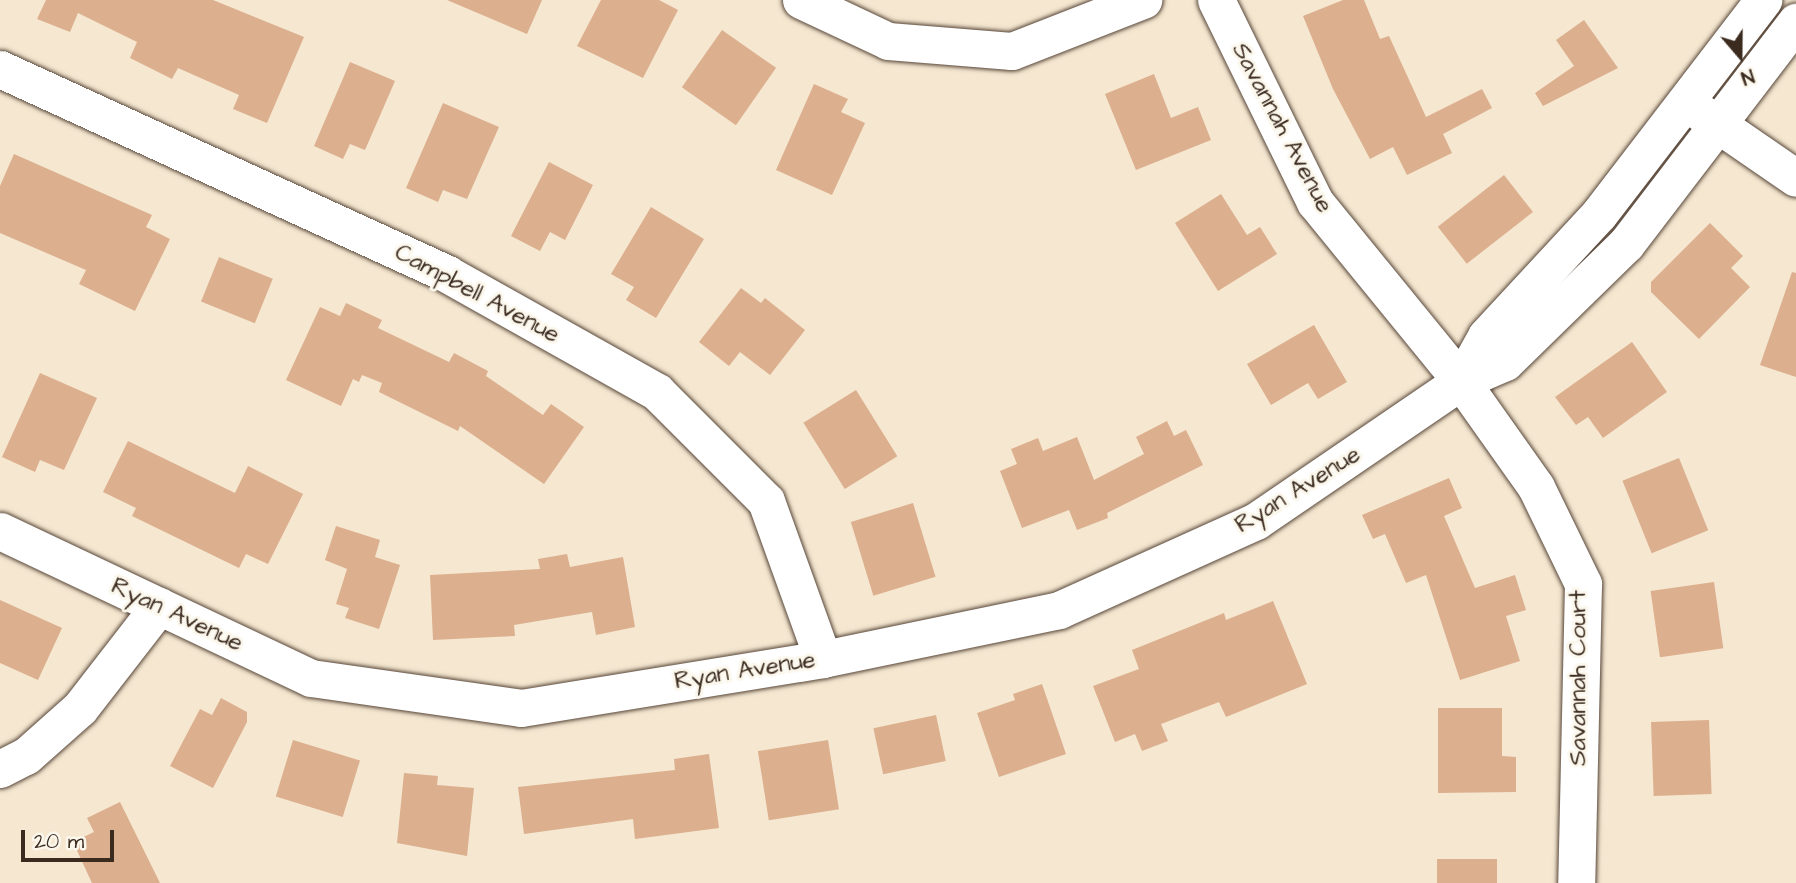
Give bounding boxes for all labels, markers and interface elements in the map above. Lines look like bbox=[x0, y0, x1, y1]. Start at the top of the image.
north arrow bbox=[1705, 21, 1775, 91]
street label: Savannah Avenue bbox=[1225, 38, 1339, 218]
text: N bbox=[1737, 61, 1758, 91]
street label: Campbell Avenue bbox=[390, 238, 564, 350]
street label: Ryan Avenue bbox=[1230, 440, 1366, 540]
street label: Ryan Avenue bbox=[107, 572, 247, 658]
street label: Savannah Court bbox=[1565, 590, 1593, 766]
street label: Ryan Avenue bbox=[673, 646, 817, 696]
scale bar bbox=[24, 816, 117, 860]
text: 20 m bbox=[34, 827, 84, 856]

